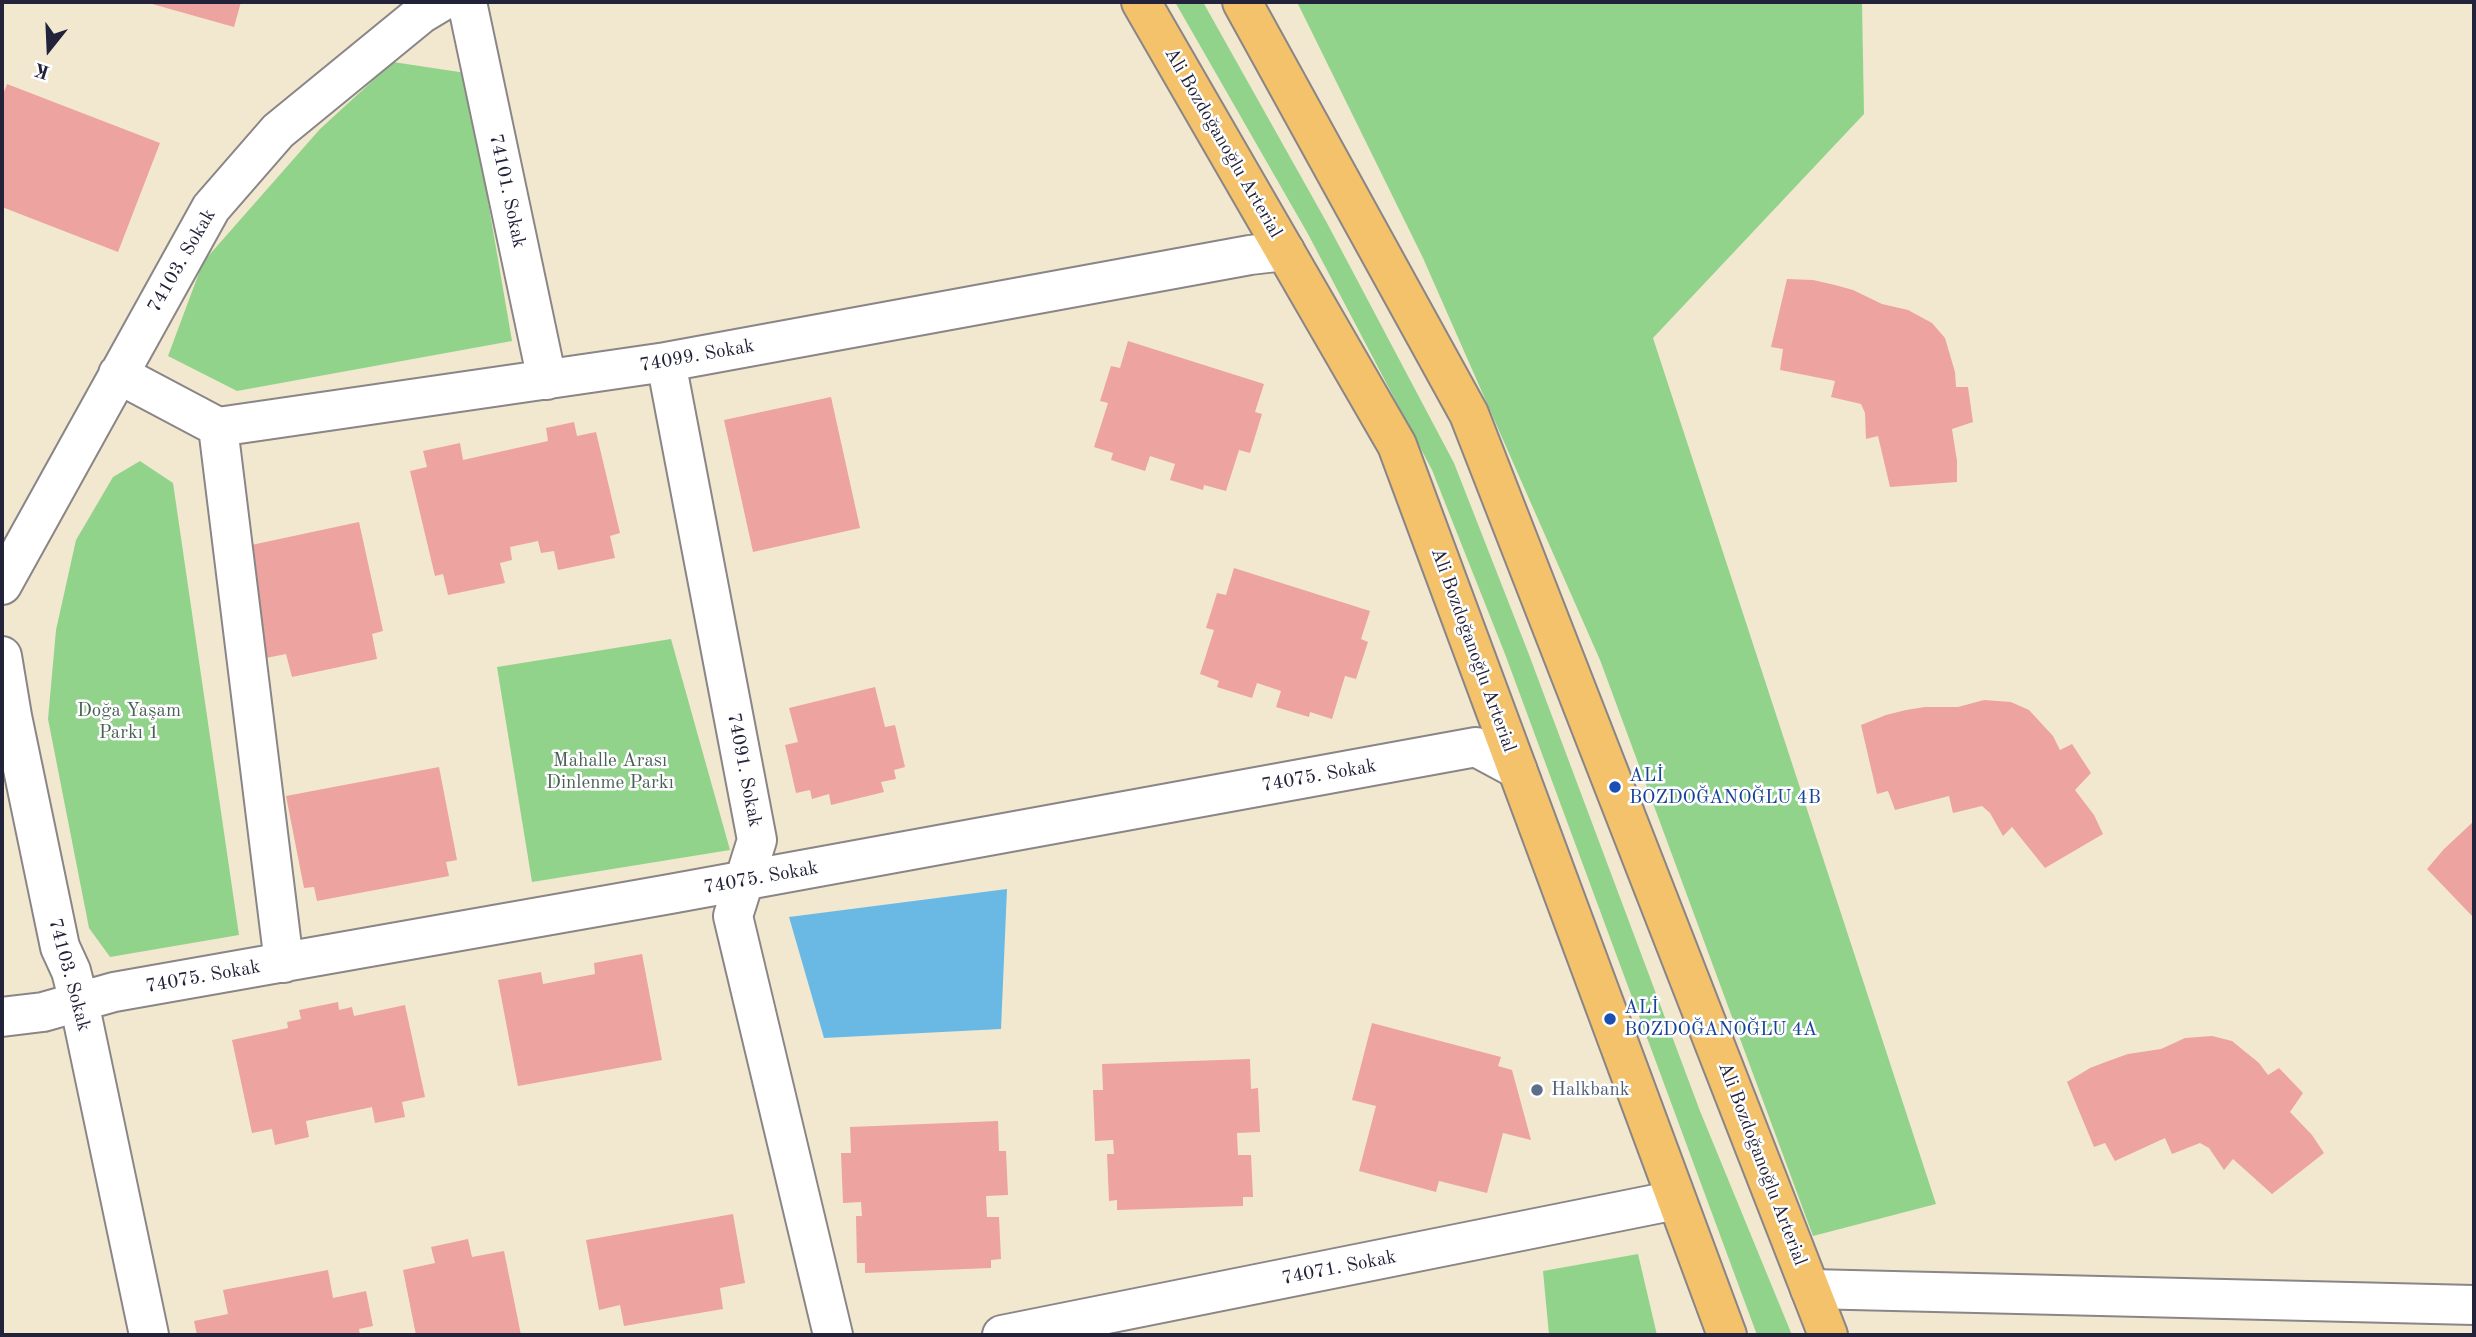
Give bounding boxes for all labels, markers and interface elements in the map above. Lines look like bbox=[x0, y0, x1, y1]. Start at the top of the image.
north arrow bbox=[14, 14, 84, 84]
street label: Ali Bozdoğanoğlu Arterial bbox=[1159, 44, 1287, 242]
text: K bbox=[32, 58, 52, 81]
street label: 74101. Sokak bbox=[484, 132, 530, 250]
street label: 74103. Sokak bbox=[143, 205, 221, 317]
street label: 74099. Sokak bbox=[638, 335, 756, 377]
street label: Ali Bozdoğanoğlu Arterial bbox=[1425, 545, 1521, 755]
park label: Doğa Yaşam Parkı 1 bbox=[77, 700, 181, 744]
street label: 74091. Sokak bbox=[722, 711, 766, 829]
park label: Mahalle Arası Dinlenme Parkı bbox=[546, 750, 674, 794]
street label: 74075. Sokak bbox=[1260, 755, 1378, 797]
place label: ALİ BOZDOĞANOĞLU 4B bbox=[1629, 765, 1821, 809]
marker: ALİ BOZDOĞANOĞLU 4B bbox=[1607, 779, 1623, 795]
street label: 74075. Sokak bbox=[702, 857, 820, 899]
street label: 74103. Sokak bbox=[43, 916, 95, 1034]
street label: 74075. Sokak bbox=[144, 956, 262, 998]
place label: ALİ BOZDOĞANOĞLU 4A bbox=[1624, 997, 1817, 1041]
marker: ALİ BOZDOĞANOĞLU 4A bbox=[1602, 1011, 1618, 1027]
street label: Ali Bozdoğanoğlu Arterial bbox=[1713, 1059, 1811, 1269]
place label: Halkbank bbox=[1551, 1079, 1630, 1101]
marker: Halkbank bbox=[1529, 1082, 1545, 1098]
street label: 74071. Sokak bbox=[1280, 1246, 1398, 1290]

